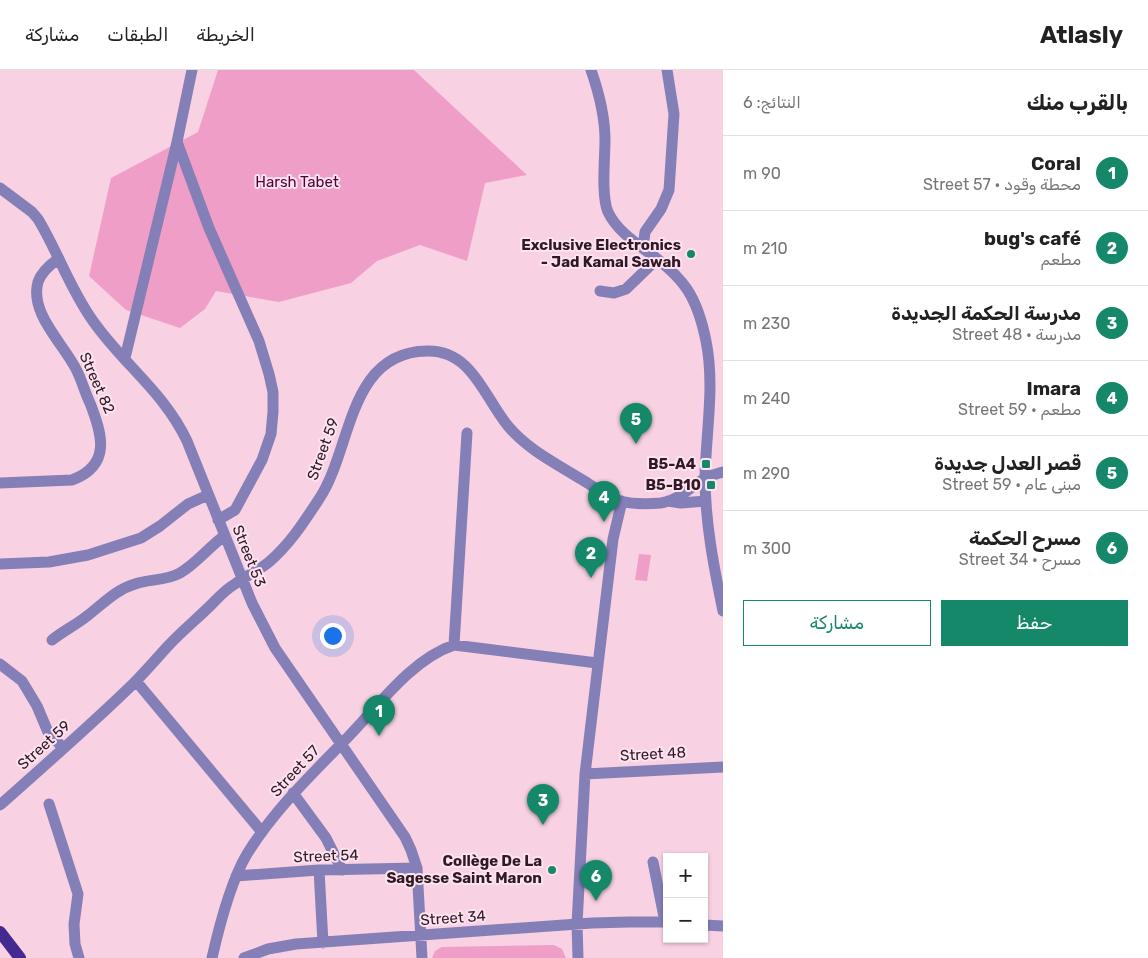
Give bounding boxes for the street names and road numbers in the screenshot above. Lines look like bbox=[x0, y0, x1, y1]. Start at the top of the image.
street label: Street 82 bbox=[75, 349, 119, 417]
street label: Street 59 bbox=[303, 415, 343, 483]
street label: Street 53 bbox=[228, 523, 270, 589]
street label: Street 59 bbox=[14, 717, 74, 773]
street label: Street 57 bbox=[267, 741, 323, 800]
street label: Street 48 bbox=[620, 743, 686, 765]
street label: Street 54 bbox=[293, 846, 359, 866]
street label: Street 34 bbox=[420, 907, 486, 929]

